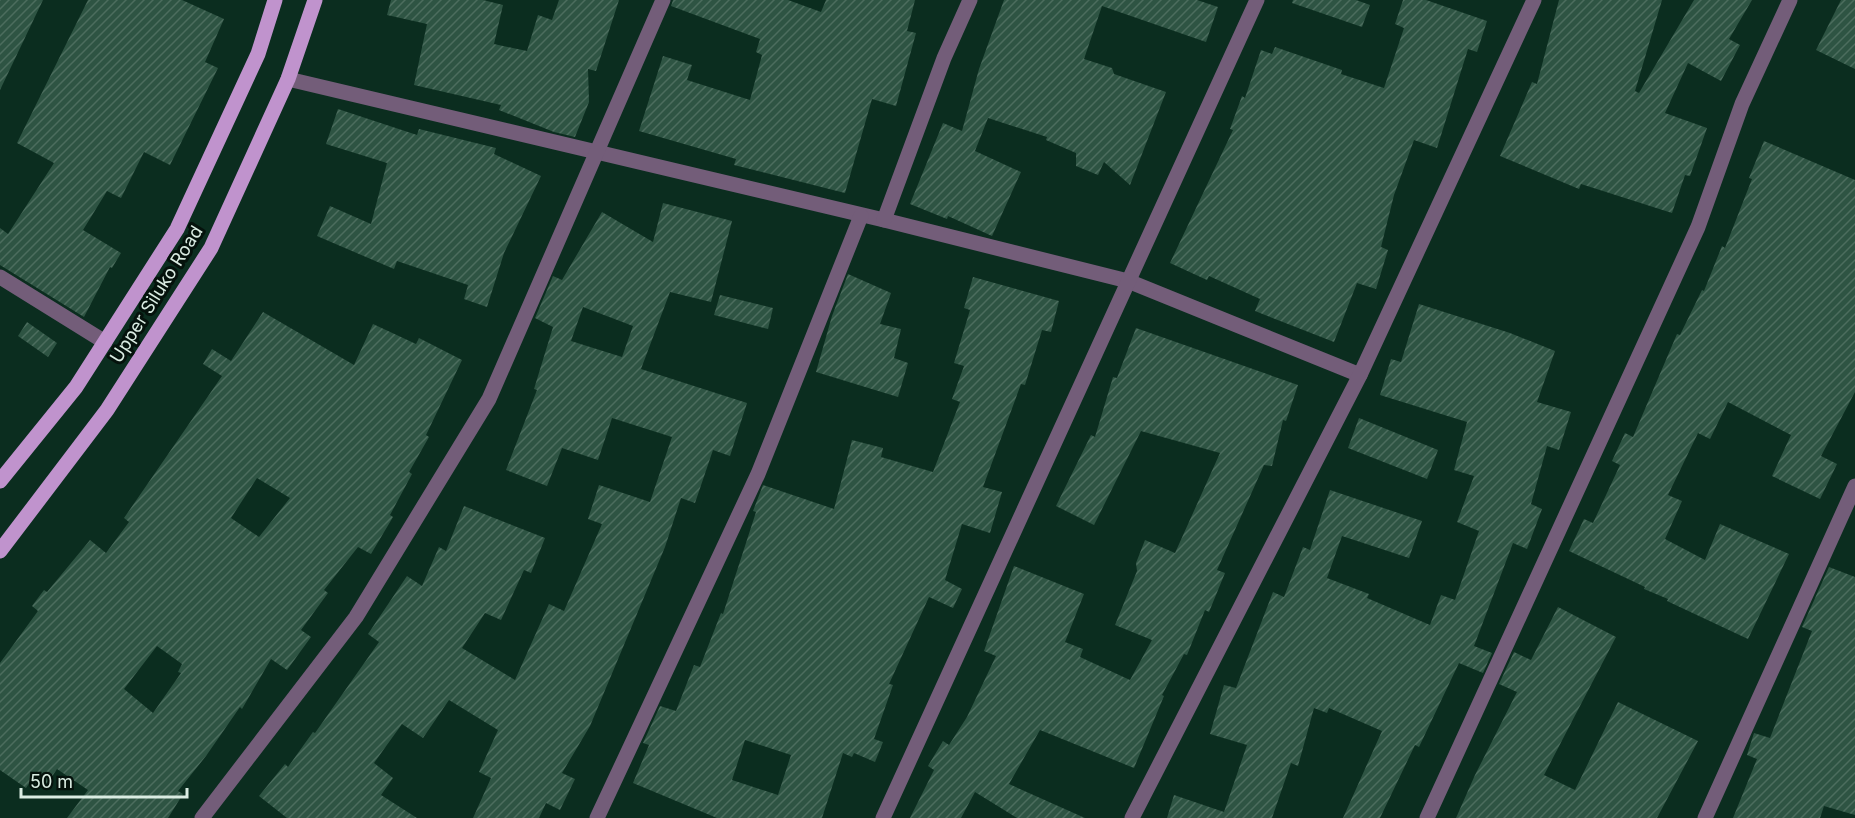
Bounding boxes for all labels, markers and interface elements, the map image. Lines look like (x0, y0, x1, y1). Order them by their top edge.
street label: Upper Siluko Road (105, 222, 207, 366)
scale bar (21, 761, 188, 799)
text: 50 m (30, 771, 73, 792)

